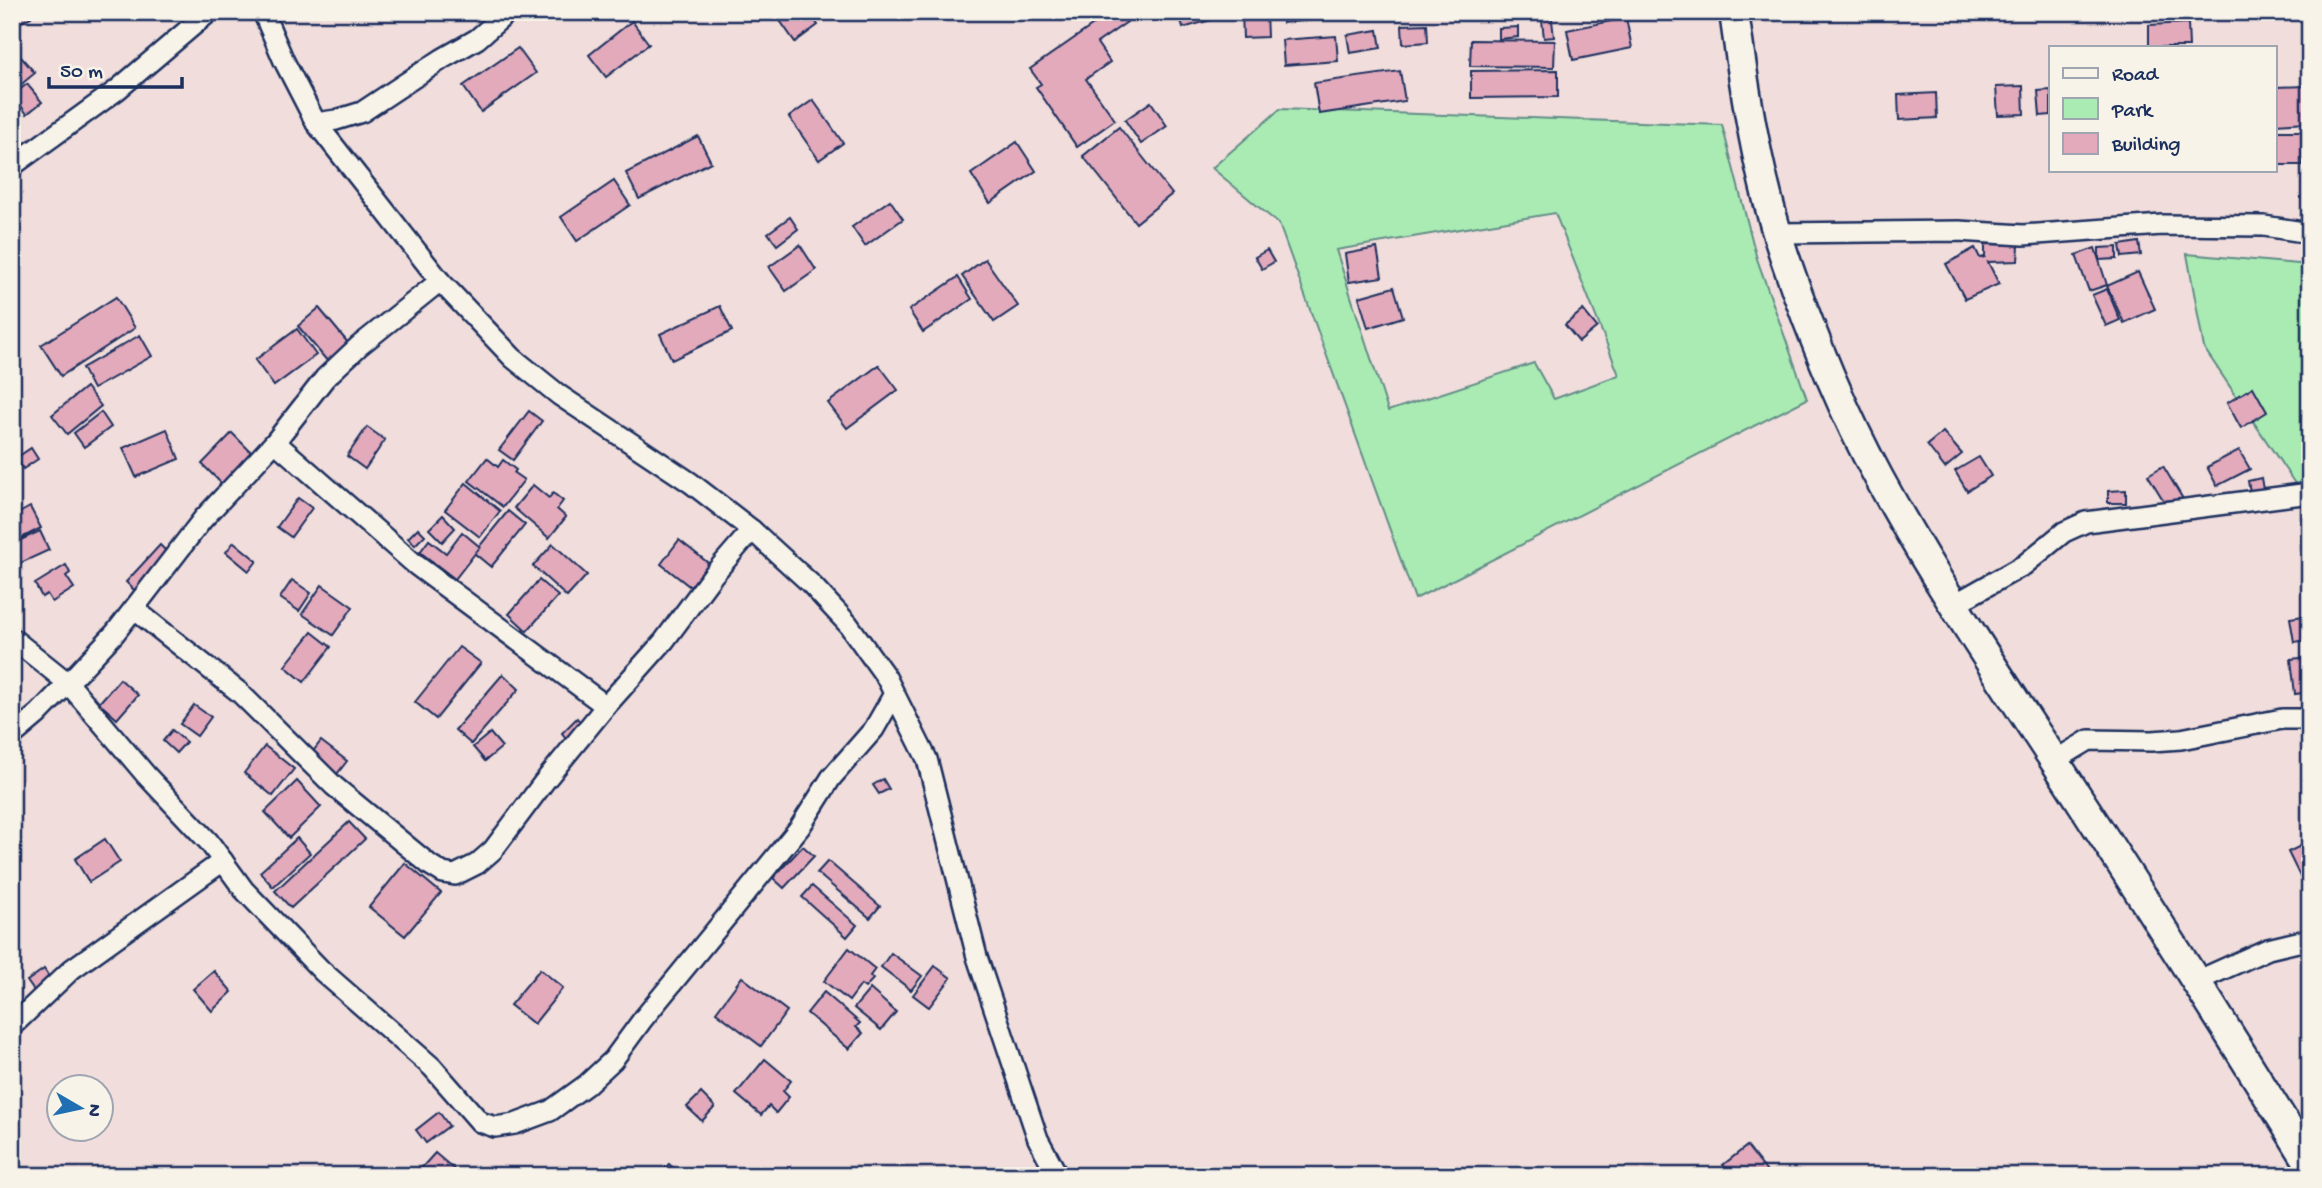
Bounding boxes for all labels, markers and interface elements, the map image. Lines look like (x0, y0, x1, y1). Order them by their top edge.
scale bar (49, 46, 182, 90)
legend (2049, 46, 2276, 172)
text: 50 m (60, 61, 103, 86)
text: Road (2112, 64, 2160, 89)
text: Park (2111, 100, 2155, 125)
text: Building (2111, 134, 2181, 159)
north arrow (46, 1072, 116, 1142)
text: N (81, 1102, 106, 1118)

